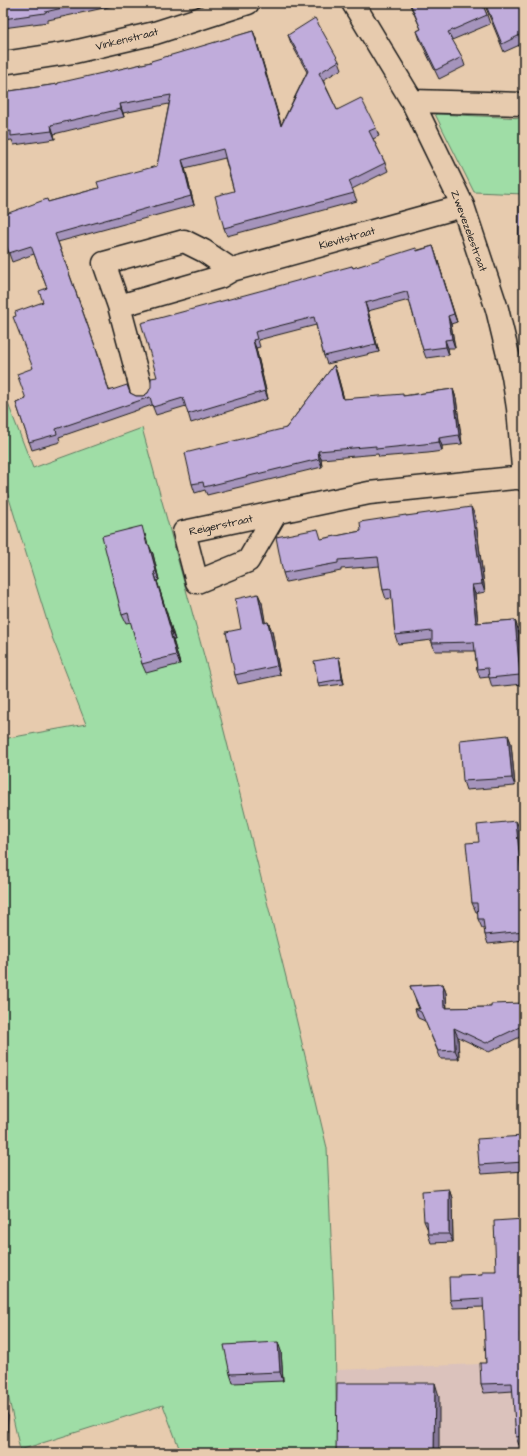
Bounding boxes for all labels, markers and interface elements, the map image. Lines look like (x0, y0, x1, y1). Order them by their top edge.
street label: Vinkenstraat (94, 24, 160, 54)
street label: Zwevezelestraat (447, 188, 491, 274)
street label: Kievitstraat (317, 223, 377, 253)
street label: Reigerstraat (188, 511, 255, 540)

